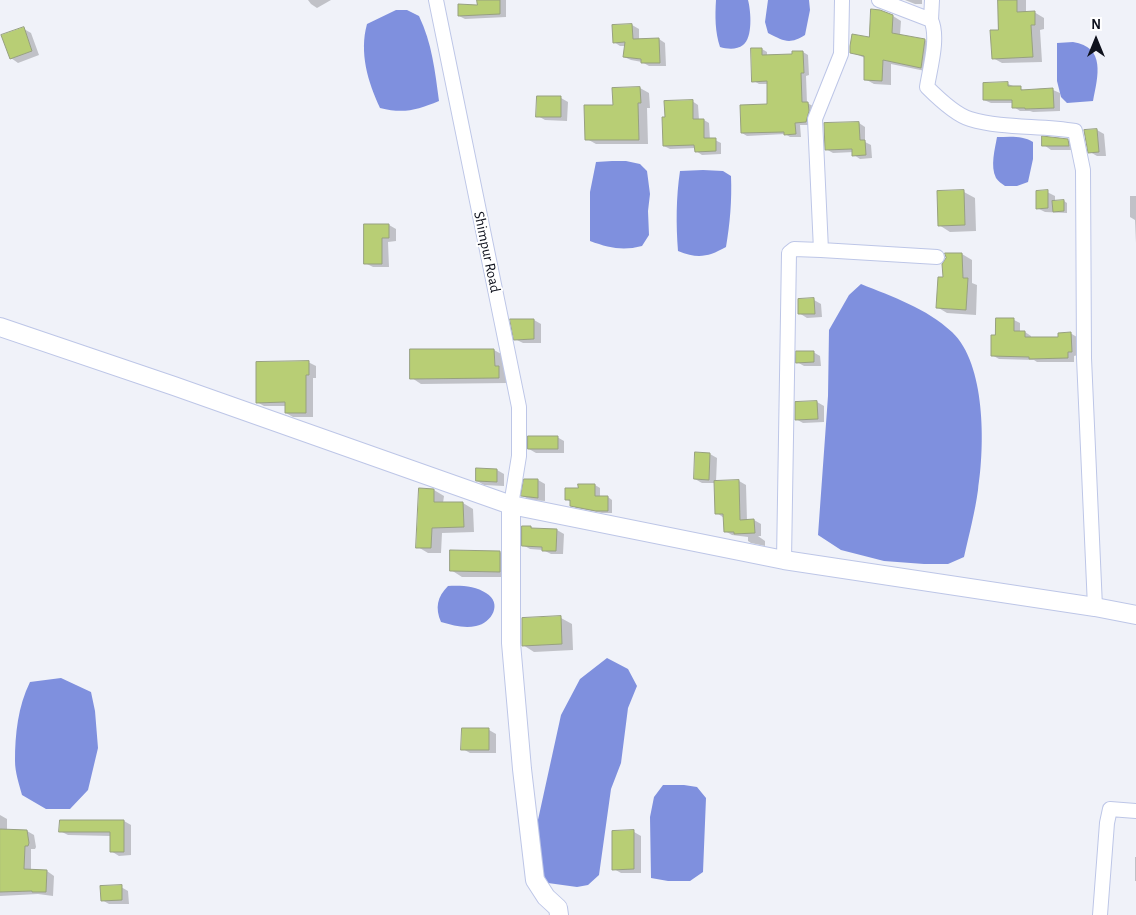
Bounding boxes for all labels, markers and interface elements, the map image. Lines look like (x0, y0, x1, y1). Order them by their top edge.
north arrow (1071, 15, 1121, 65)
text: N (1091, 18, 1101, 32)
street label: Shimpur Road (470, 210, 504, 294)

